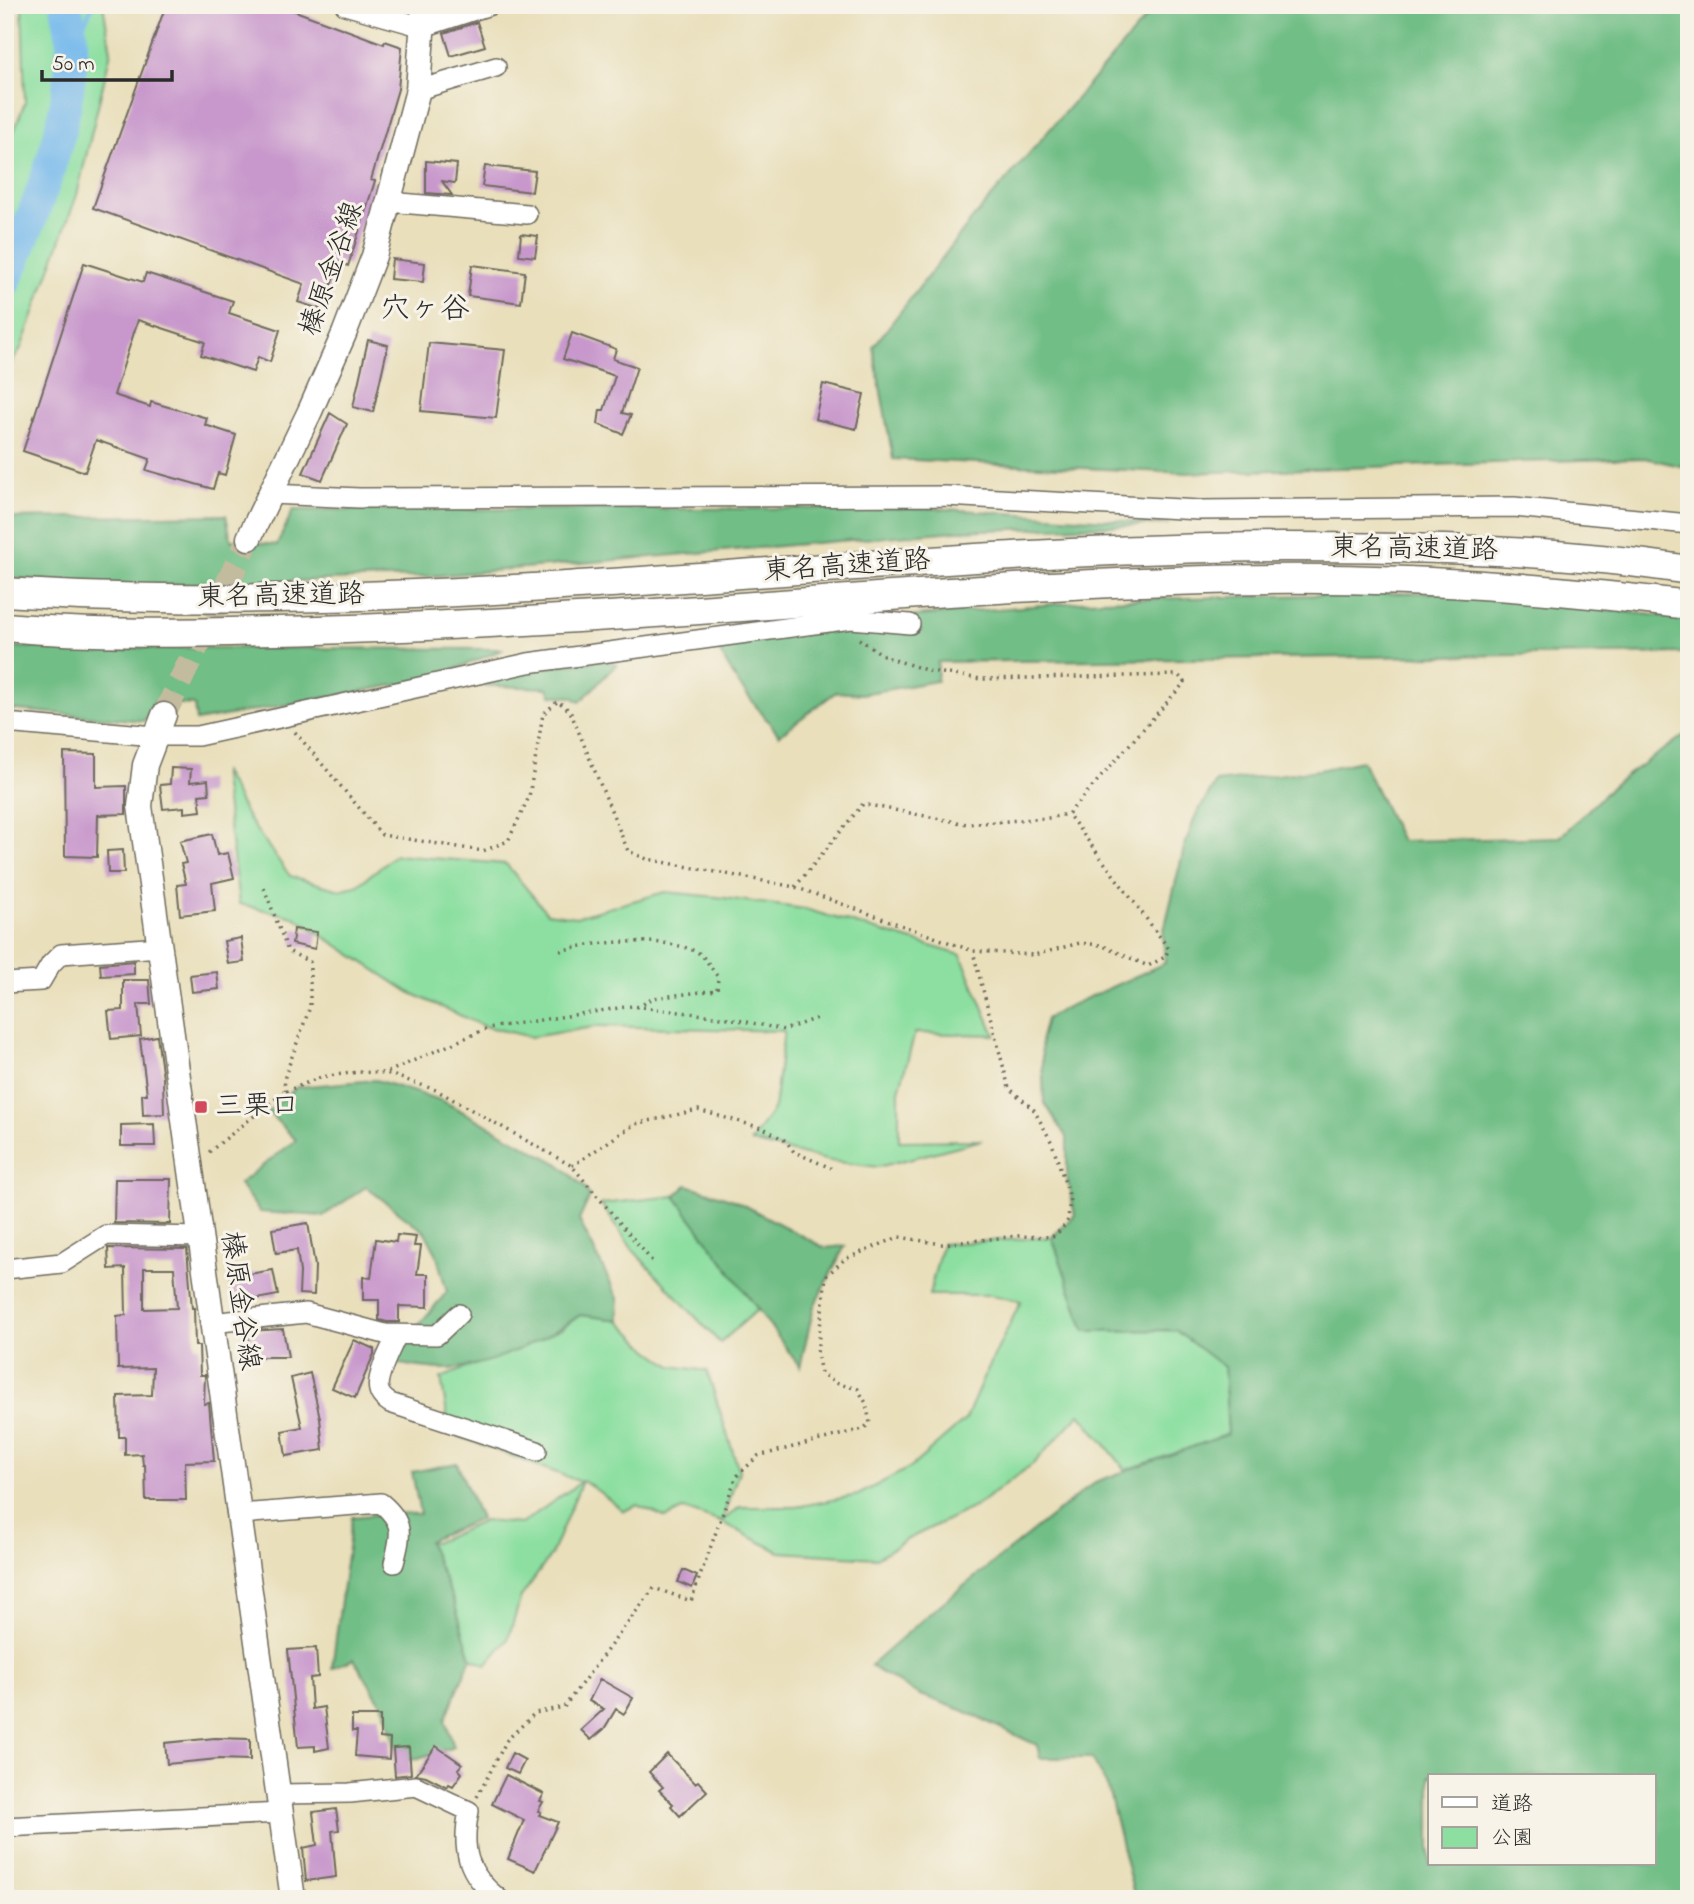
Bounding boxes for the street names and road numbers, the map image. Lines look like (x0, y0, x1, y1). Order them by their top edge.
street label: 榛原金谷線 (291, 196, 375, 342)
street label: 東名高速道路 (1330, 528, 1498, 572)
street label: 東名高速道路 (762, 541, 932, 593)
street label: 東名高速道路 (197, 575, 365, 619)
street label: 榛原金谷線 (209, 1229, 269, 1373)

